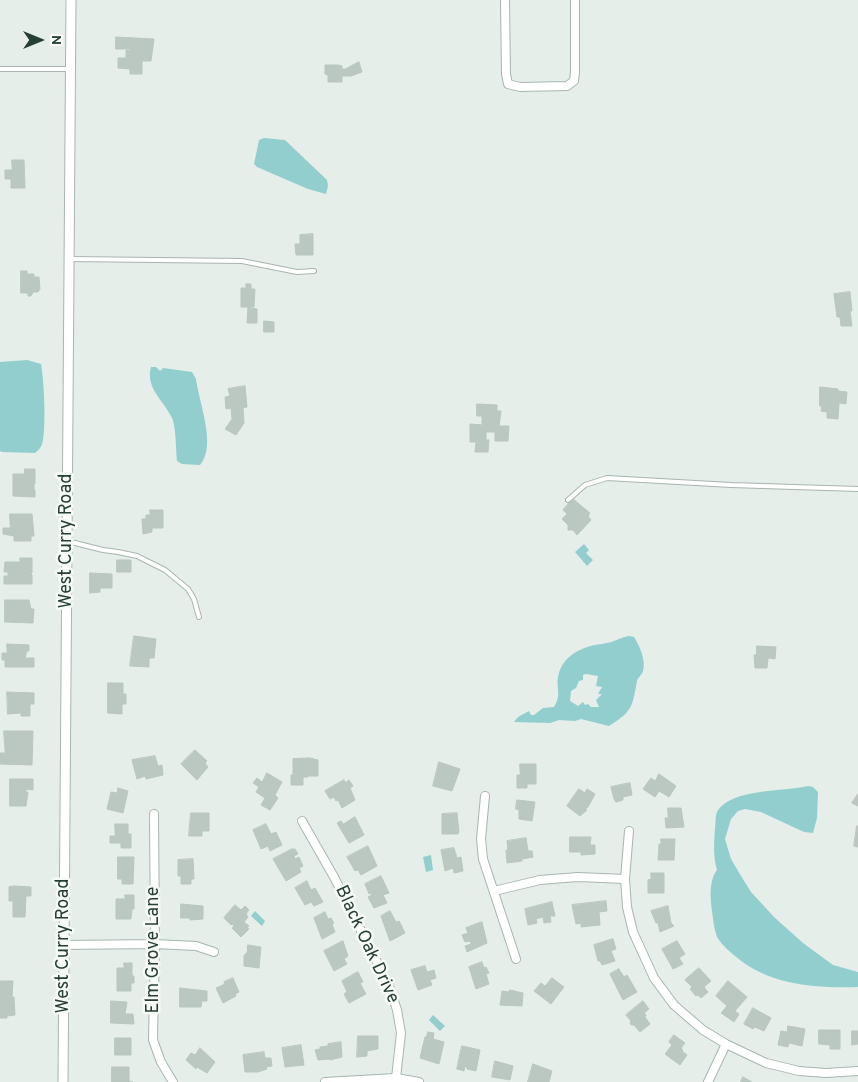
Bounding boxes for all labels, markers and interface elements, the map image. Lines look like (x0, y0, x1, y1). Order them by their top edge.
north arrow (15, 15, 65, 65)
text: N (47, 35, 64, 45)
street label: West Curry Road (56, 474, 78, 608)
street label: West Curry Road (53, 879, 75, 1013)
street label: Black Oak Drive (329, 883, 403, 1007)
street label: Elm Grove Lane (143, 887, 165, 1013)

